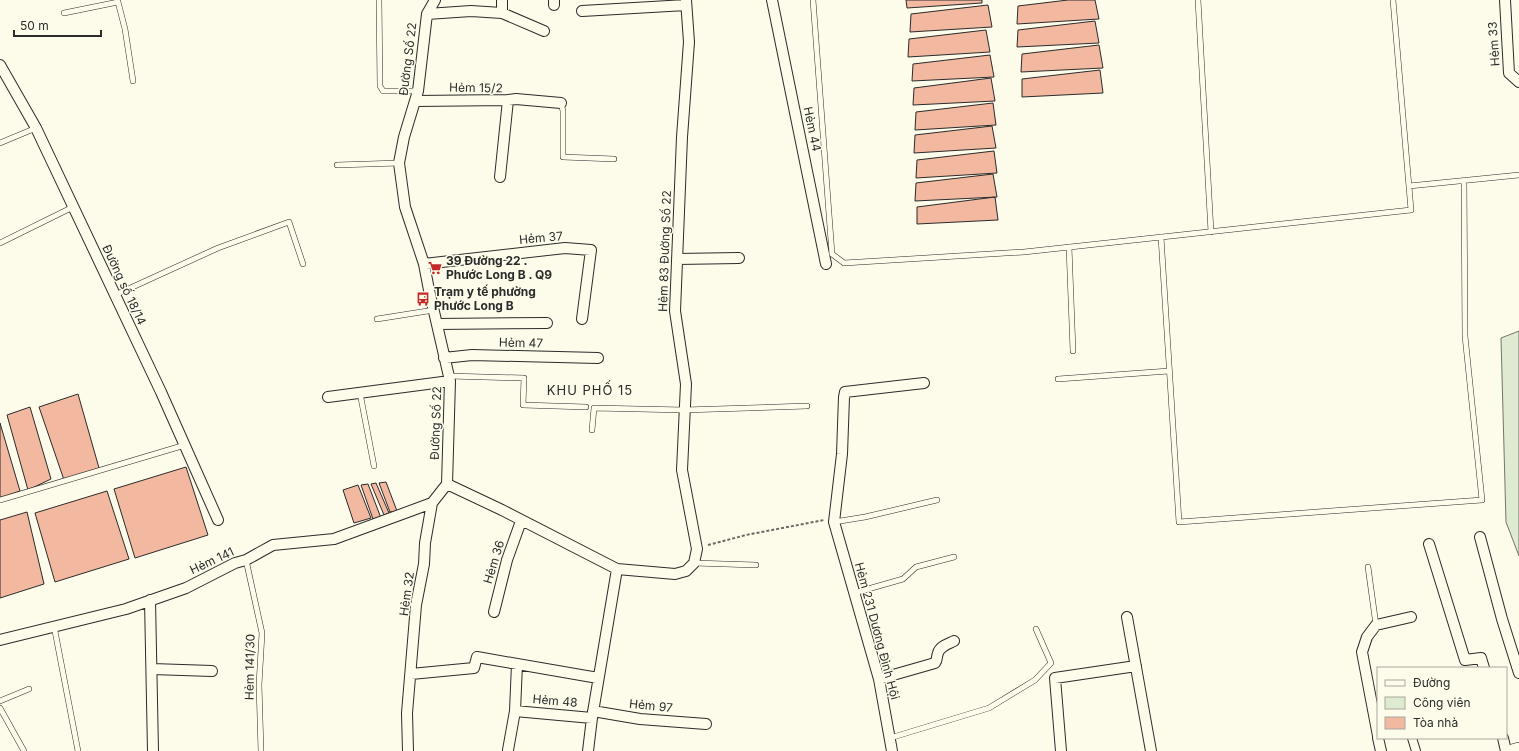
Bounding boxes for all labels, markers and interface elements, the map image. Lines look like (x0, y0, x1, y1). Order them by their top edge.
scale bar (14, 12, 101, 38)
text: 50 m (20, 18, 49, 33)
street label: Hẻm 33 (1484, 21, 1503, 67)
street label: Đường Số 22 (396, 22, 419, 96)
street label: Hẻm 15/2 (449, 80, 503, 95)
street label: Hẻm 44 (800, 105, 825, 153)
street label: Hẻm 83 Đường Số 22 (655, 190, 674, 312)
street label: Hẻm 37 (518, 228, 564, 247)
street label: Đường số 18/14 (99, 242, 150, 328)
place label: 39 Đường 22 . Phước Long B . Q9 (446, 253, 552, 282)
supermarket icon: 39 Đường 22 . Phước Long B . Q9 (427, 260, 443, 276)
place label: Trạm y tế phường Phước Long B (434, 284, 536, 313)
bus stop icon: Trạm y tế phường Phước Long B (415, 291, 431, 307)
street label: Hẻm 47 (499, 335, 544, 350)
district label: KHU PHỐ 15 (547, 380, 633, 398)
street label: Đường Số 22 (427, 386, 444, 460)
street label: Hẻm 36 (480, 538, 507, 585)
street label: Hẻm 141 (187, 544, 236, 577)
street label: Hẻm 231 Dương Đình Hội (852, 561, 903, 701)
street label: Hẻm 32 (396, 571, 417, 617)
street label: Hẻm 141/30 (241, 634, 258, 700)
legend (1377, 667, 1507, 739)
text: Đường (1413, 675, 1450, 690)
street label: Hẻm 48 (532, 691, 578, 710)
text: Công viên (1413, 695, 1471, 710)
street label: Hẻm 97 (628, 696, 674, 715)
text: Tòa nhà (1413, 715, 1458, 730)

